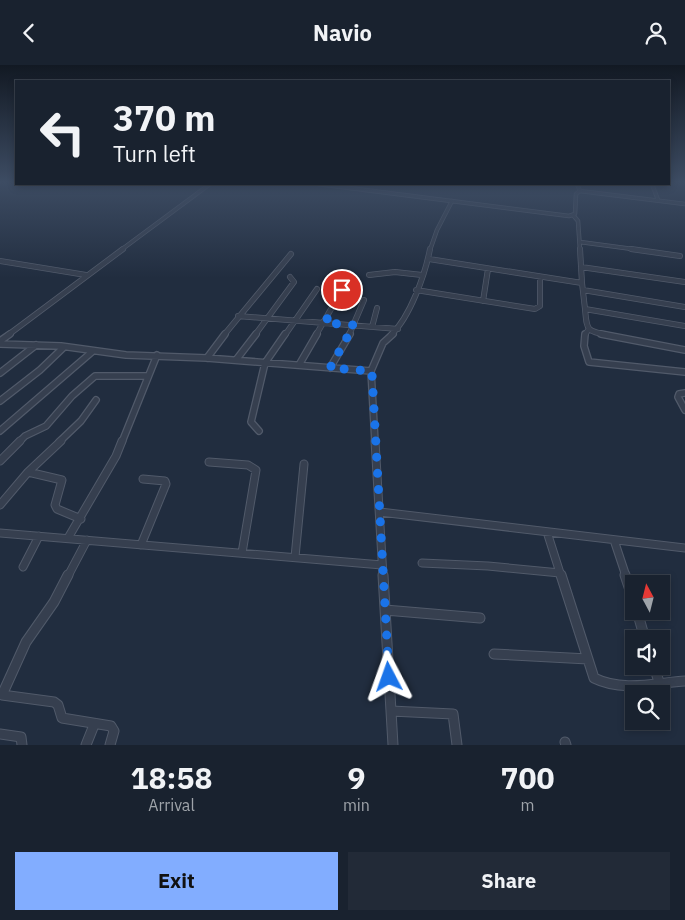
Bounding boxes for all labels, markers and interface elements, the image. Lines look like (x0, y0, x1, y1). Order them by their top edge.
text: Navio (313, 18, 372, 47)
icon: back (15, 19, 43, 47)
icon: person (642, 19, 670, 47)
text: 370 m (113, 95, 216, 141)
icon: left (30, 100, 95, 165)
text: Turn left (113, 139, 196, 168)
pin (321, 269, 363, 311)
icon: arrive (328, 276, 356, 304)
north arrow (625, 575, 670, 620)
map controls (625, 575, 670, 730)
button: sound (625, 630, 670, 675)
position arrow (362, 650, 414, 702)
button: search (625, 685, 670, 730)
text: 18:58 (131, 758, 212, 797)
text: 9 (347, 758, 365, 797)
text: 700 (500, 758, 554, 797)
text: Arrival (148, 795, 195, 815)
text: min (343, 795, 370, 815)
text: m (520, 795, 534, 815)
button: Exit (15, 852, 338, 910)
button: Share (348, 852, 670, 910)

